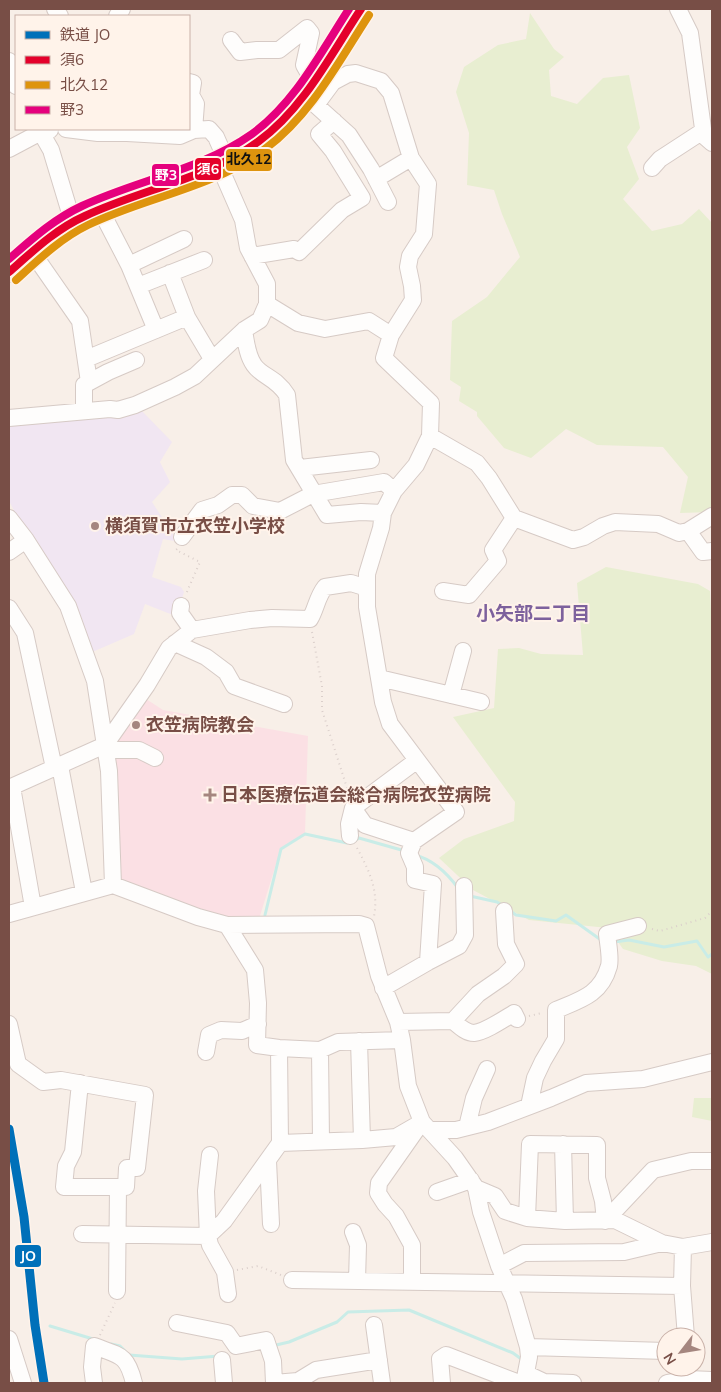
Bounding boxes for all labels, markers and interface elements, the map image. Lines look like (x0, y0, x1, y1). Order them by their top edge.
legend (15, 15, 190, 130)
text: 鉄道 JO (60, 25, 110, 44)
text: 須6 (60, 50, 84, 69)
text: 北久12 (60, 75, 108, 94)
text: 野3 (60, 100, 84, 119)
line badge: 北久12 (225, 148, 273, 172)
text: 北久12 (227, 150, 271, 168)
line badge: 須6 (194, 157, 222, 181)
text: 須6 (197, 160, 219, 178)
line badge: 野3 (151, 163, 180, 187)
text: 野3 (155, 166, 177, 184)
place label: 横須賀市立衣笠小学校 (105, 514, 285, 537)
marker: 横須賀市立衣笠小学校 (89, 520, 101, 532)
district label: 小矢部二丁目 (476, 601, 590, 625)
place label: 衣笠病院教会 (146, 713, 254, 736)
marker: 衣笠病院教会 (130, 719, 142, 731)
place label: 日本医療伝道会総合病院衣笠病院 (221, 783, 491, 806)
marker: 日本医療伝道会総合病院衣笠病院 (203, 788, 217, 802)
line badge: JO (14, 1244, 42, 1268)
text: JO (20, 1247, 36, 1265)
north arrow (656, 1327, 706, 1377)
text: N (659, 1350, 680, 1368)

